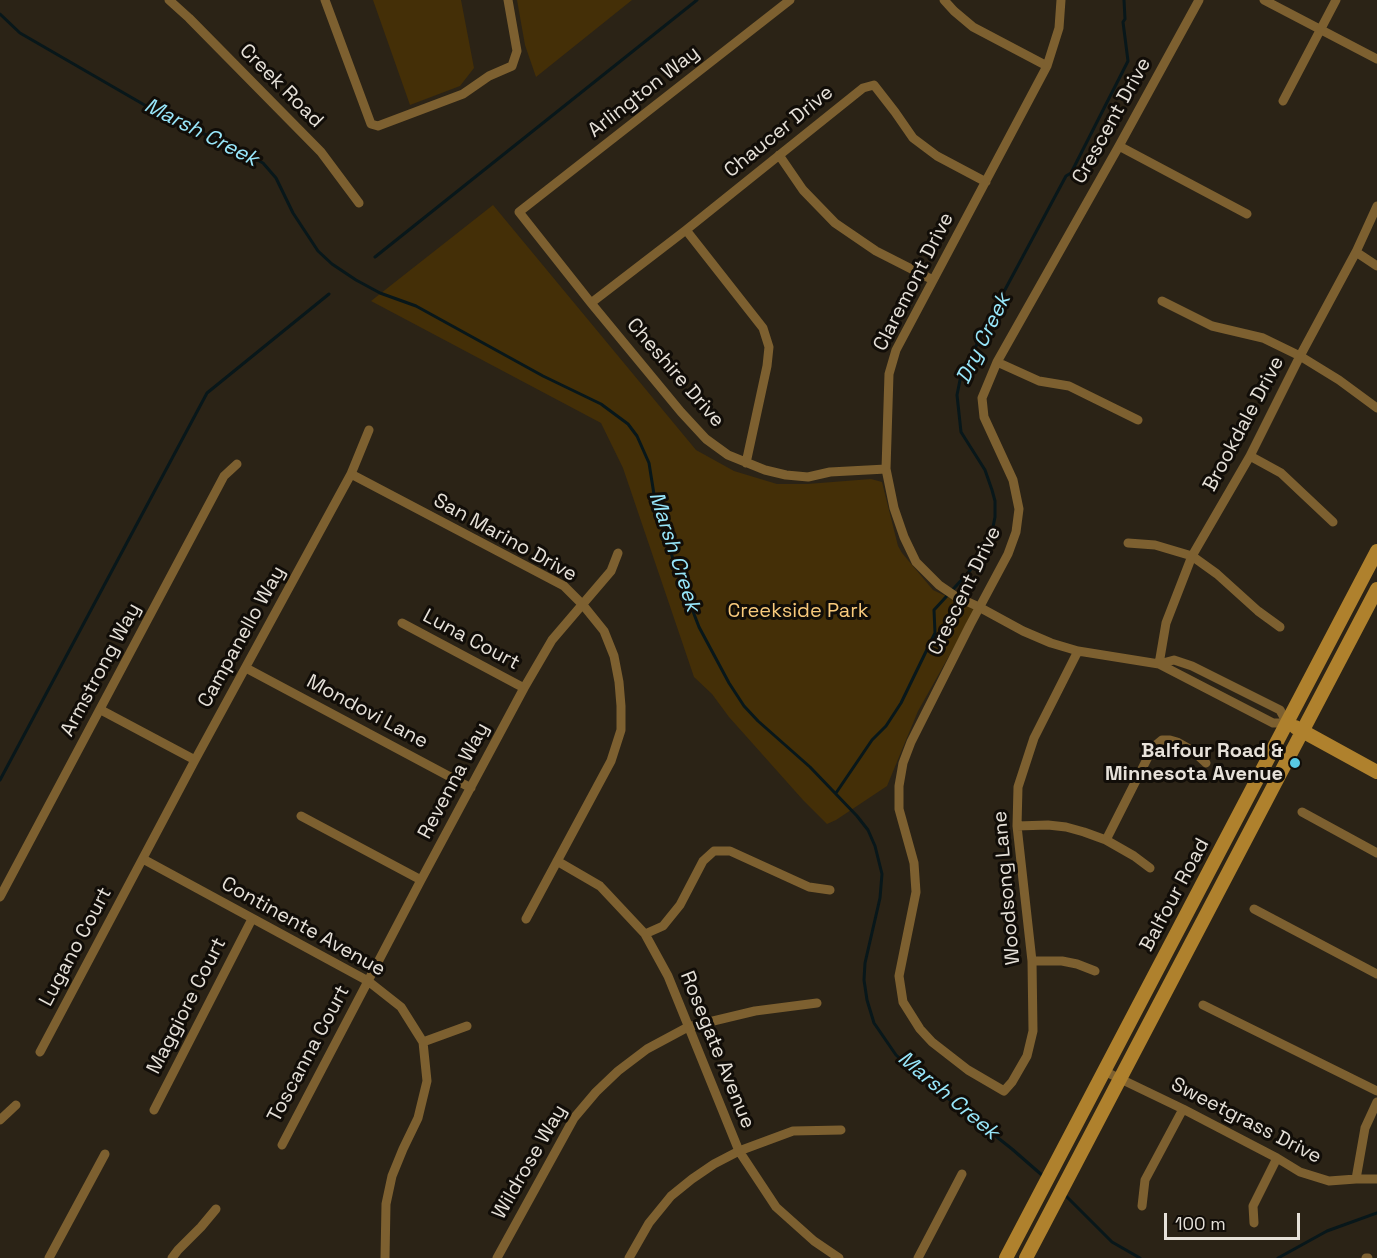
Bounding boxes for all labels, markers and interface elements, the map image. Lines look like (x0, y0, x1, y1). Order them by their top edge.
street label: Creek Road (234, 39, 328, 133)
street label: Arlington Way (584, 41, 704, 143)
street label: Crescent Drive (1067, 54, 1157, 188)
street label: Chaucer Drive (720, 81, 838, 183)
water label: Marsh Creek (140, 94, 262, 172)
street label: Claremont Drive (869, 209, 959, 355)
water label: Dry Creek (951, 290, 1017, 388)
street label: Cheshire Drive (621, 314, 729, 432)
street label: Brookdale Drive (1198, 352, 1290, 496)
street label: San Marino Drive (429, 489, 581, 587)
water label: Marsh Creek (643, 489, 705, 615)
street label: Crescent Drive (923, 523, 1007, 659)
street label: Campanello Way (193, 562, 291, 712)
street label: Armstrong Way (56, 599, 146, 741)
park label: Creekside Park (727, 600, 869, 624)
street label: Luna Court (419, 604, 523, 676)
street label: Mondovi Lane (302, 670, 432, 754)
street label: Revenna Way (413, 719, 495, 843)
place label: Balfour Road & Minnesota Avenue (1105, 740, 1283, 787)
marker: Balfour Road & Minnesota Avenue (1288, 756, 1302, 770)
street label: Woodsong Lane (988, 810, 1026, 966)
street label: Balfour Road (1135, 834, 1215, 956)
street label: Continente Avenue (217, 872, 389, 982)
street label: Lugano Court (35, 883, 117, 1011)
street label: Maggiore Court (142, 934, 232, 1078)
street label: Rosegate Avenue (674, 968, 760, 1132)
street label: Toscanna Court (263, 982, 355, 1126)
water label: Marsh Creek (892, 1046, 1004, 1146)
street label: Sweetgrass Drive (1167, 1073, 1325, 1169)
street label: Wildrose Way (488, 1101, 572, 1223)
scale bar (1167, 1201, 1304, 1239)
text: 100 m (1175, 1212, 1226, 1235)

